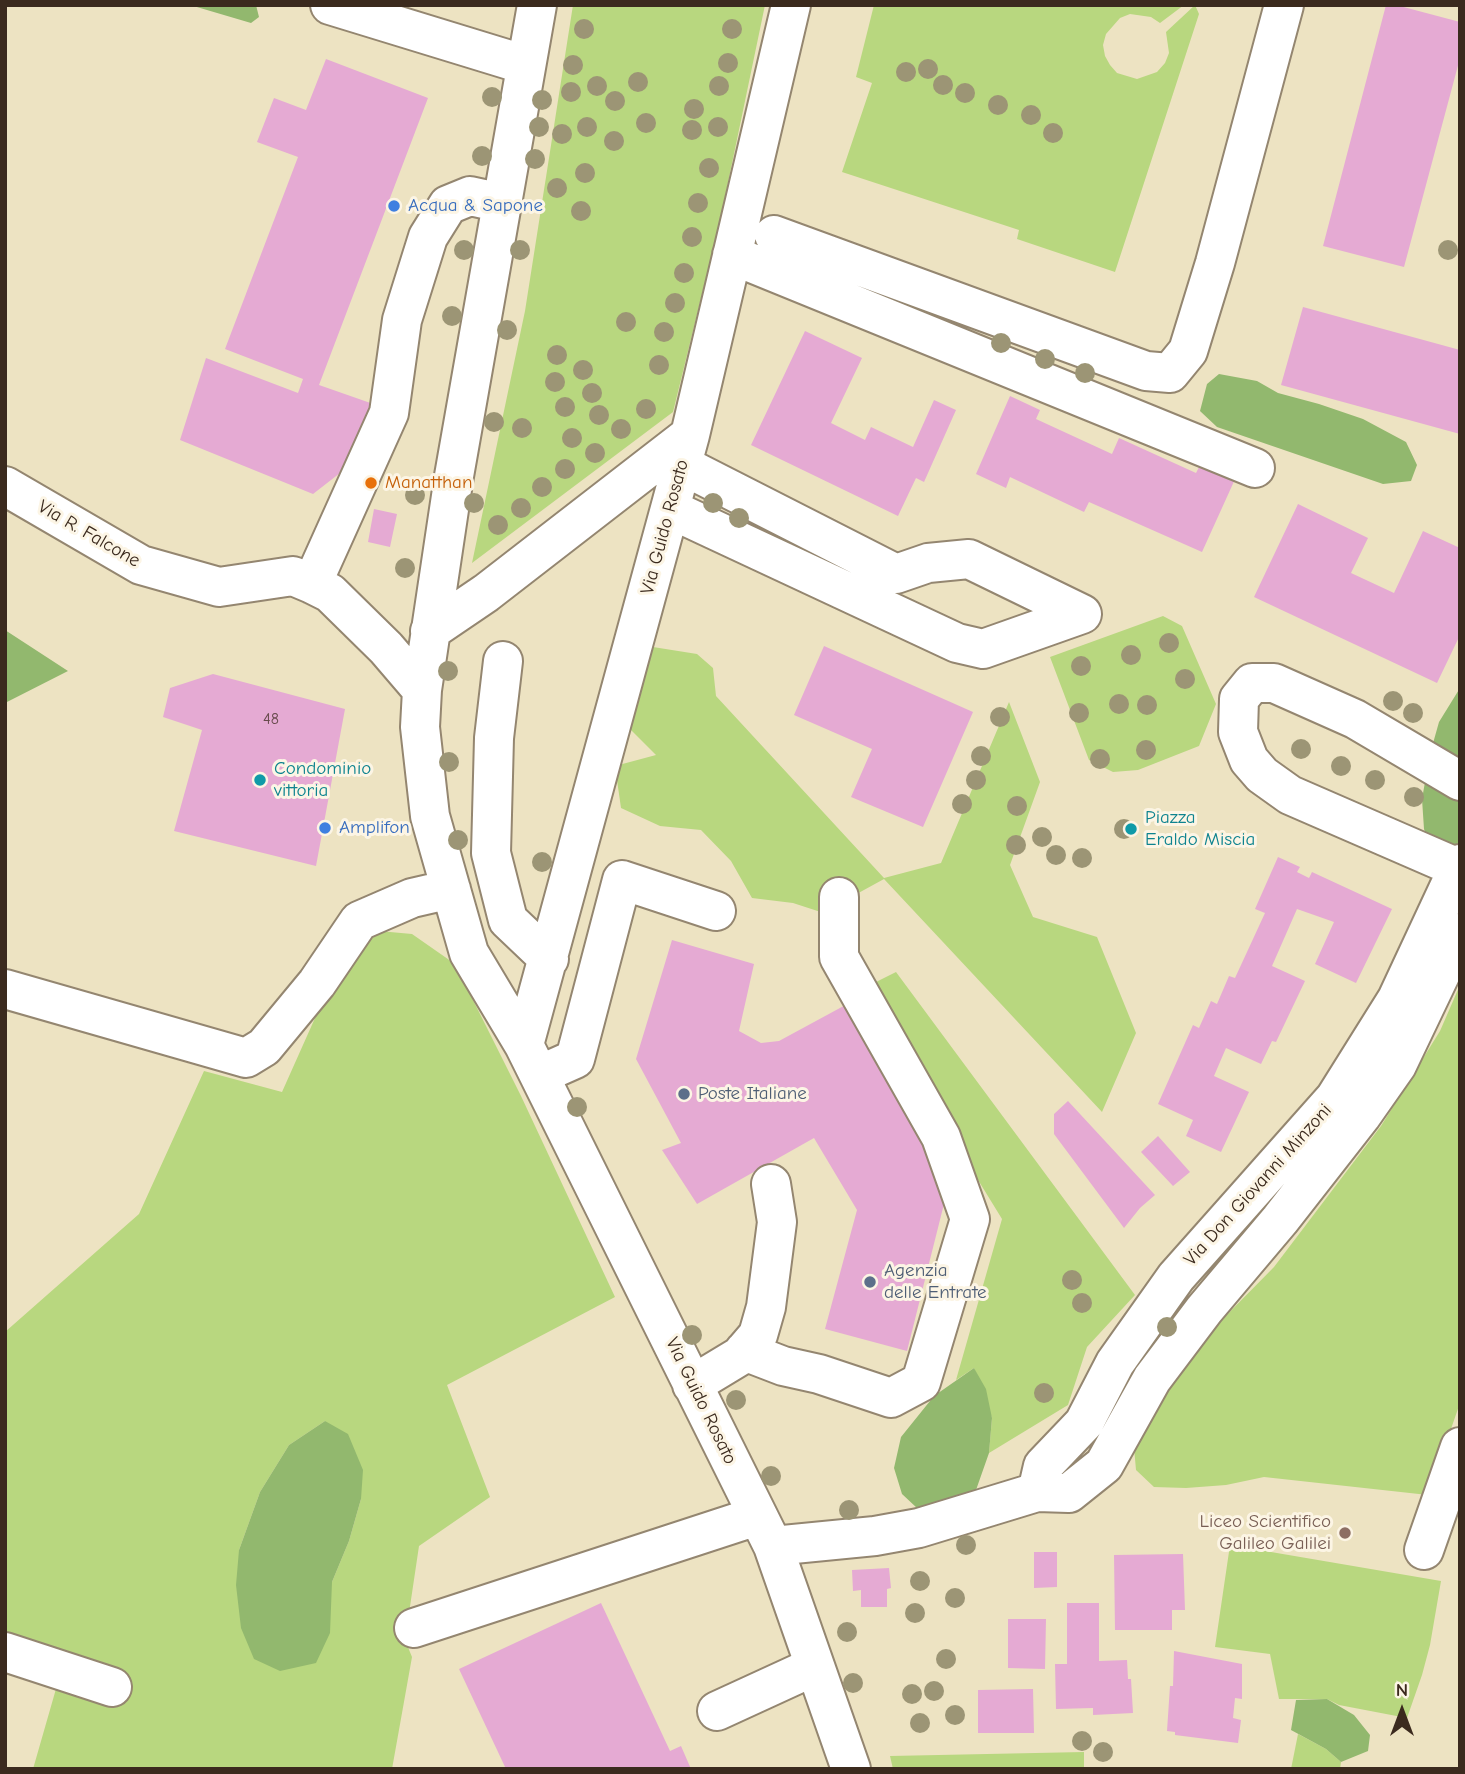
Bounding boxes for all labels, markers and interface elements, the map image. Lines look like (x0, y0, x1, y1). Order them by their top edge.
place label: Acqua & Sapone (408, 195, 543, 217)
marker: Acqua & Sapone (386, 198, 402, 214)
street label: Via Guido Rosato (636, 457, 694, 597)
place label: Manatthan (385, 472, 472, 494)
marker: Manatthan (363, 475, 379, 491)
street label: Via R. Falcone (34, 496, 144, 572)
house number: 48 (263, 709, 279, 729)
place label: Condominio vittoria (274, 758, 371, 802)
marker: Condominio vittoria (252, 772, 268, 788)
place label: Piazza Eraldo Miscia (1145, 807, 1255, 851)
place label: Amplifon (339, 817, 410, 839)
marker: Amplifon (317, 820, 333, 836)
marker: Piazza Eraldo Miscia (1123, 821, 1139, 837)
place label: Poste Italiane (698, 1083, 807, 1105)
marker: Poste Italiane (676, 1086, 692, 1102)
street label: Via Don Giovanni Minzoni (1179, 1099, 1337, 1271)
place label: Agenzia delle Entrate (884, 1260, 987, 1304)
marker: Agenzia delle Entrate (862, 1274, 878, 1290)
street label: Via Guido Rosato (660, 1334, 742, 1468)
place label: Liceo Scientifico Galileo Galilei (1200, 1511, 1331, 1555)
marker: Liceo Scientifico Galileo Galilei (1337, 1525, 1353, 1541)
north arrow (1367, 1676, 1437, 1746)
text: N (1396, 1679, 1408, 1701)

